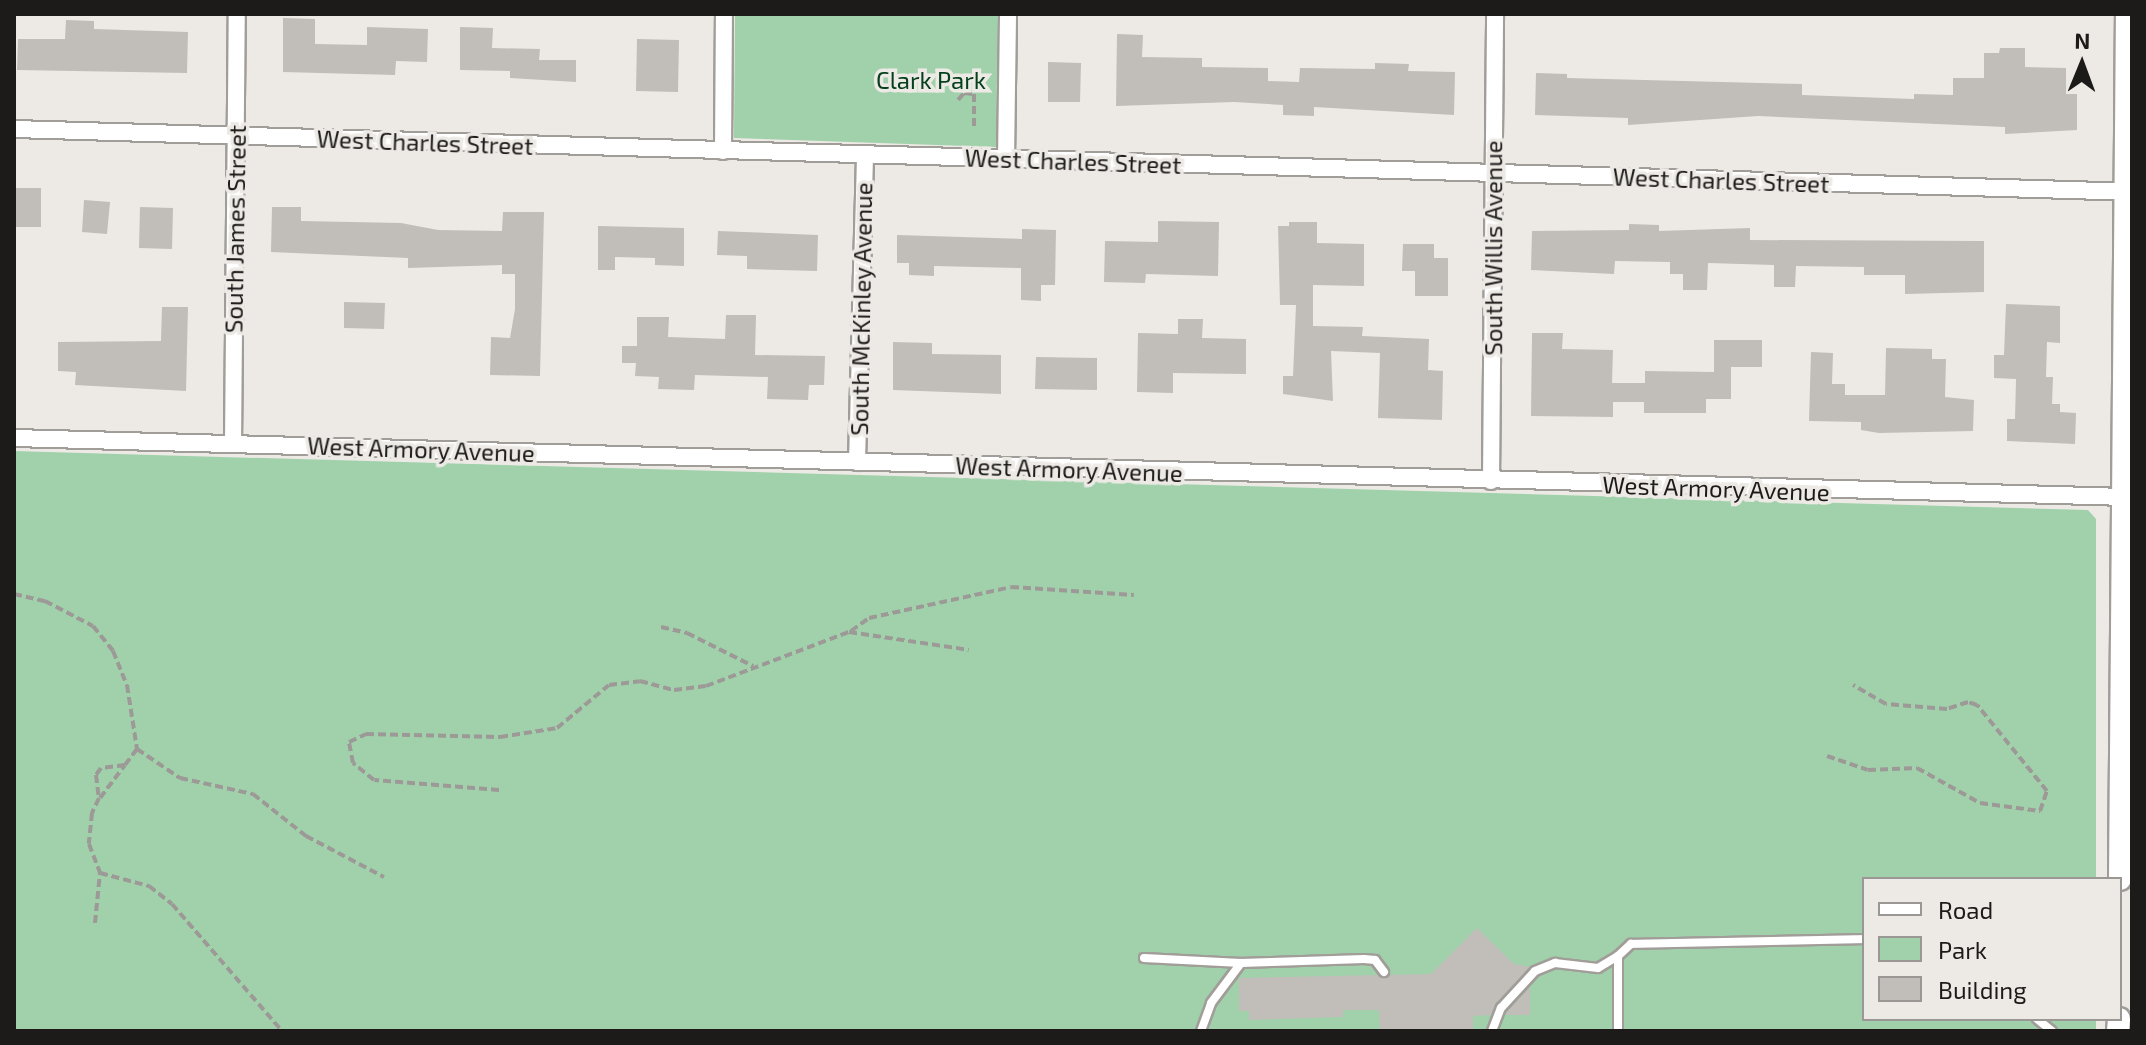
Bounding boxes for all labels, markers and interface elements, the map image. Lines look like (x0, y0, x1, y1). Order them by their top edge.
north arrow (2042, 24, 2122, 104)
text: N (2074, 27, 2091, 53)
park label: Clark Park (876, 66, 986, 94)
street label: South James Street (219, 124, 251, 334)
street label: West Charles Street (316, 124, 534, 160)
street label: South Willis Avenue (1479, 140, 1507, 356)
street label: West Charles Street (964, 143, 1182, 179)
street label: West Charles Street (1612, 162, 1830, 198)
street label: South McKinley Avenue (844, 182, 878, 436)
street label: West Armory Avenue (306, 431, 536, 467)
street label: West Armory Avenue (954, 451, 1184, 487)
street label: West Armory Avenue (1601, 470, 1831, 506)
legend (1862, 877, 2122, 1021)
text: Road (1938, 895, 1993, 924)
text: Park (1938, 935, 1987, 964)
text: Building (1938, 975, 2027, 1004)

